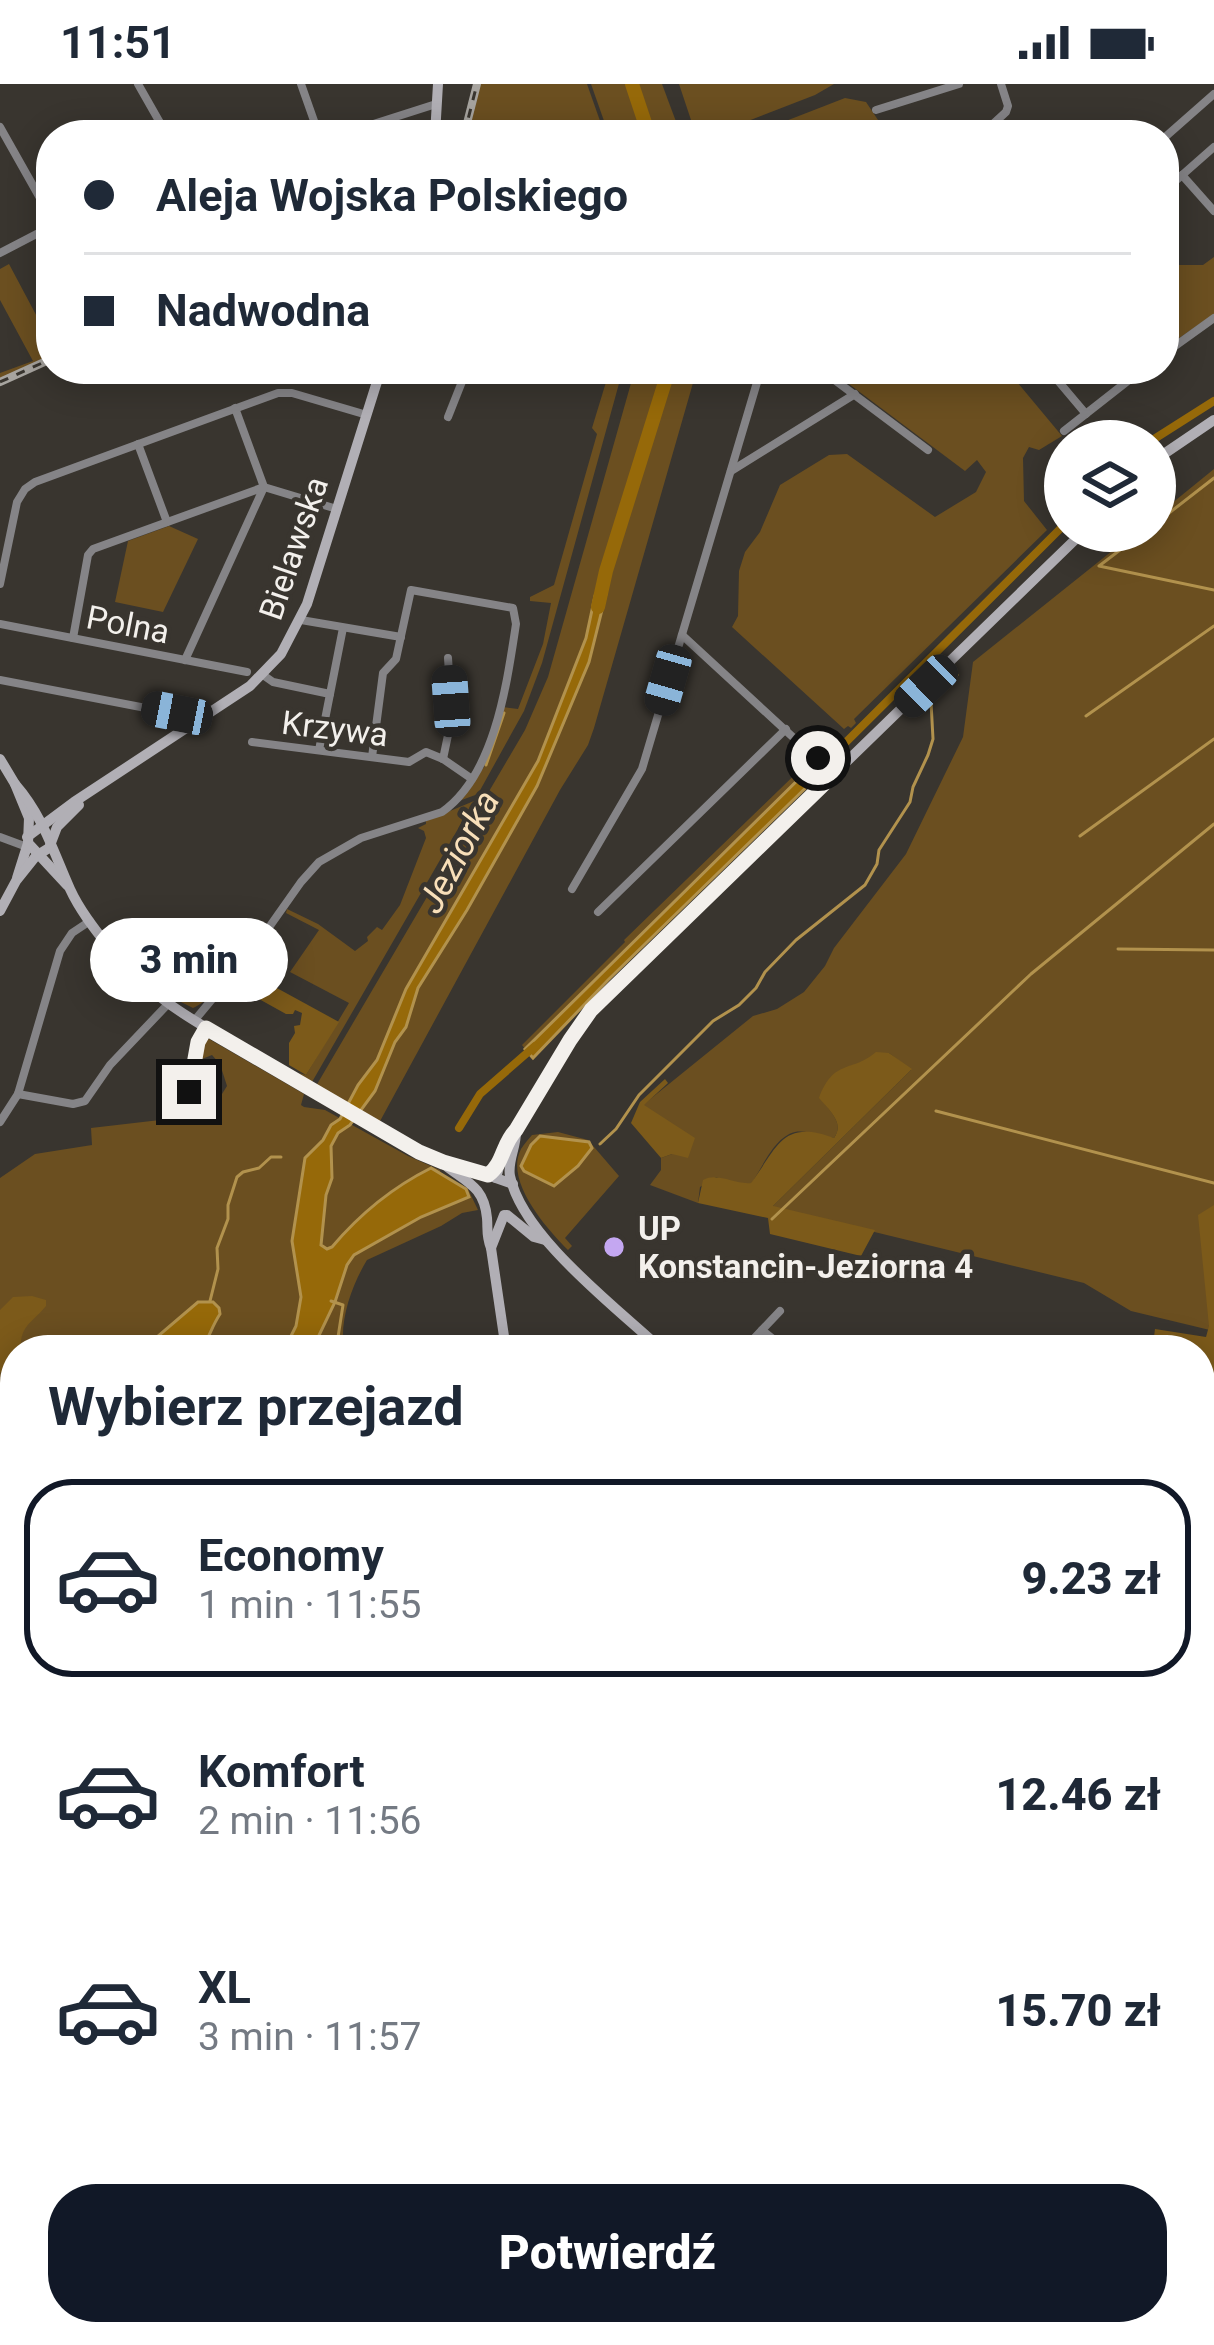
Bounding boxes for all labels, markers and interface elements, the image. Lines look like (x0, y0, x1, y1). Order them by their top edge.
text: 11:51 (60, 16, 176, 69)
text: Aleja Wojska Polskiego (156, 169, 628, 222)
text: Nadwodna (156, 284, 370, 337)
map controls (1044, 420, 1176, 552)
button: layers (1044, 420, 1176, 552)
street label: Bielawska (251, 472, 336, 625)
street label: Polna (83, 597, 173, 652)
car (641, 640, 695, 720)
car (888, 648, 964, 724)
car (431, 664, 471, 738)
car (138, 688, 216, 738)
street label: Krzywa (280, 703, 390, 754)
route start (791, 731, 845, 785)
water label: Jeziorka (409, 783, 508, 920)
callout: 3 min (90, 918, 288, 1002)
text: 3 min (140, 937, 238, 983)
route end (162, 1065, 216, 1119)
place label: UP Konstancin-Jeziorna 4 (638, 1209, 973, 1286)
marker: UP Konstancin-Jeziorna 4 (601, 1234, 627, 1260)
text: Wybierz przejazd (48, 1375, 464, 1438)
icon: car (54, 1524, 162, 1632)
text: Economy (198, 1529, 384, 1582)
text: 9.23 zł (1021, 1552, 1161, 1605)
text: 1 min · 11:55 (198, 1582, 421, 1628)
icon: car (54, 1740, 162, 1848)
text: Komfort (198, 1745, 365, 1798)
text: 12.46 zł (995, 1768, 1161, 1821)
text: 2 min · 11:56 (198, 1798, 421, 1844)
icon: car (54, 1956, 162, 2064)
text: XL (198, 1961, 251, 2014)
text: 15.70 zł (995, 1984, 1161, 2037)
text: 3 min · 11:57 (198, 2014, 421, 2060)
button: Potwierdź (48, 2184, 1167, 2322)

